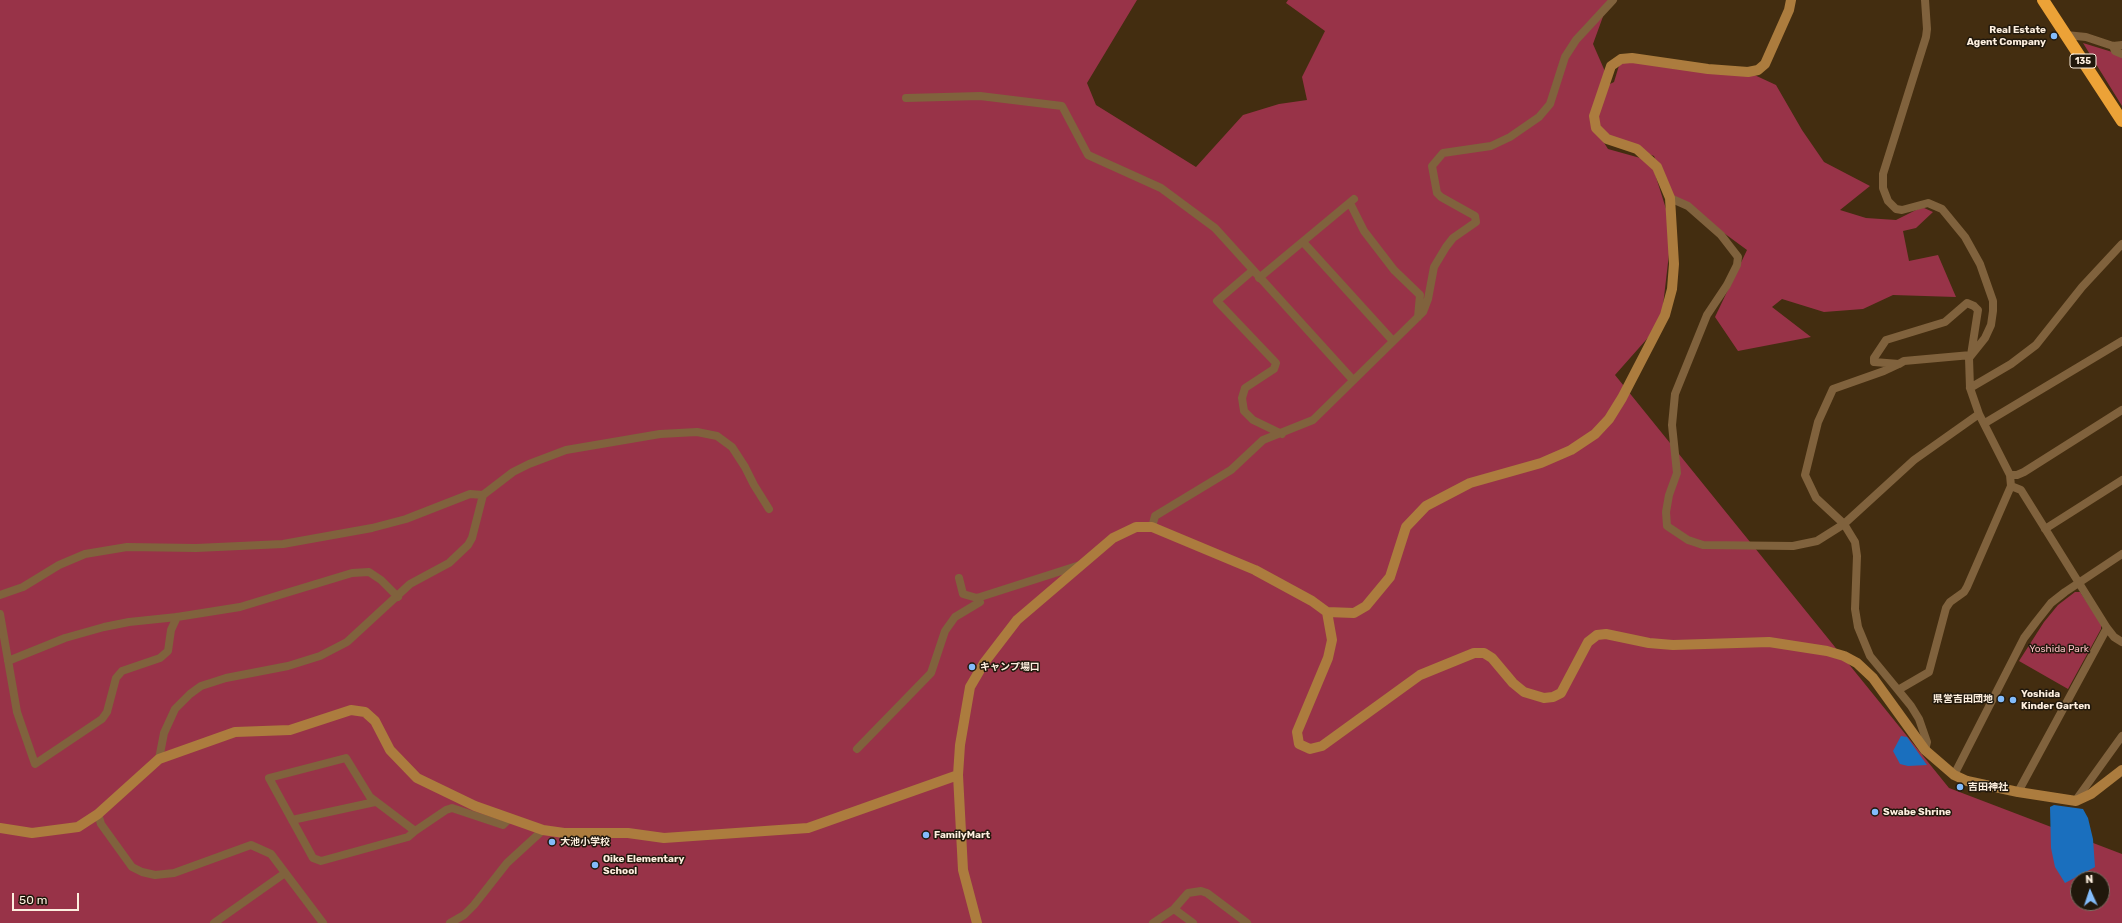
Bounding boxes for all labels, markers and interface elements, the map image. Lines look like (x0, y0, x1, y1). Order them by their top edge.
place label: Real Estate Agent Company (1967, 24, 2046, 48)
marker: Real Estate Agent Company (2049, 31, 2059, 41)
road number: 135 (2070, 54, 2096, 68)
park label: Yoshida Park (2029, 643, 2089, 655)
place label: キャンプ場口 (980, 661, 1040, 673)
marker: キャンプ場口 (967, 662, 977, 672)
place label: Yoshida Kinder Garten (2021, 688, 2091, 712)
place label: 県営吉田団地 (1933, 693, 1993, 705)
marker: 県営吉田団地 (1996, 694, 2006, 704)
marker: Yoshida Kinder Garten (2008, 695, 2018, 705)
place label: 吉田神社 (1968, 781, 2008, 793)
marker: 吉田神社 (1955, 782, 1965, 792)
place label: Swabe Shrine (1883, 806, 1951, 818)
marker: Swabe Shrine (1870, 807, 1880, 817)
place label: FamilyMart (934, 829, 990, 841)
marker: FamilyMart (921, 830, 931, 840)
place label: 大池小学校 (560, 836, 610, 848)
marker: 大池小学校 (547, 837, 557, 847)
place label: Oike Elementary School (603, 853, 684, 876)
marker: Oike Elementary School (590, 860, 600, 870)
north arrow (2070, 871, 2110, 911)
text: N (2085, 873, 2094, 886)
scale bar (14, 885, 81, 911)
text: 50 m (19, 893, 47, 907)

